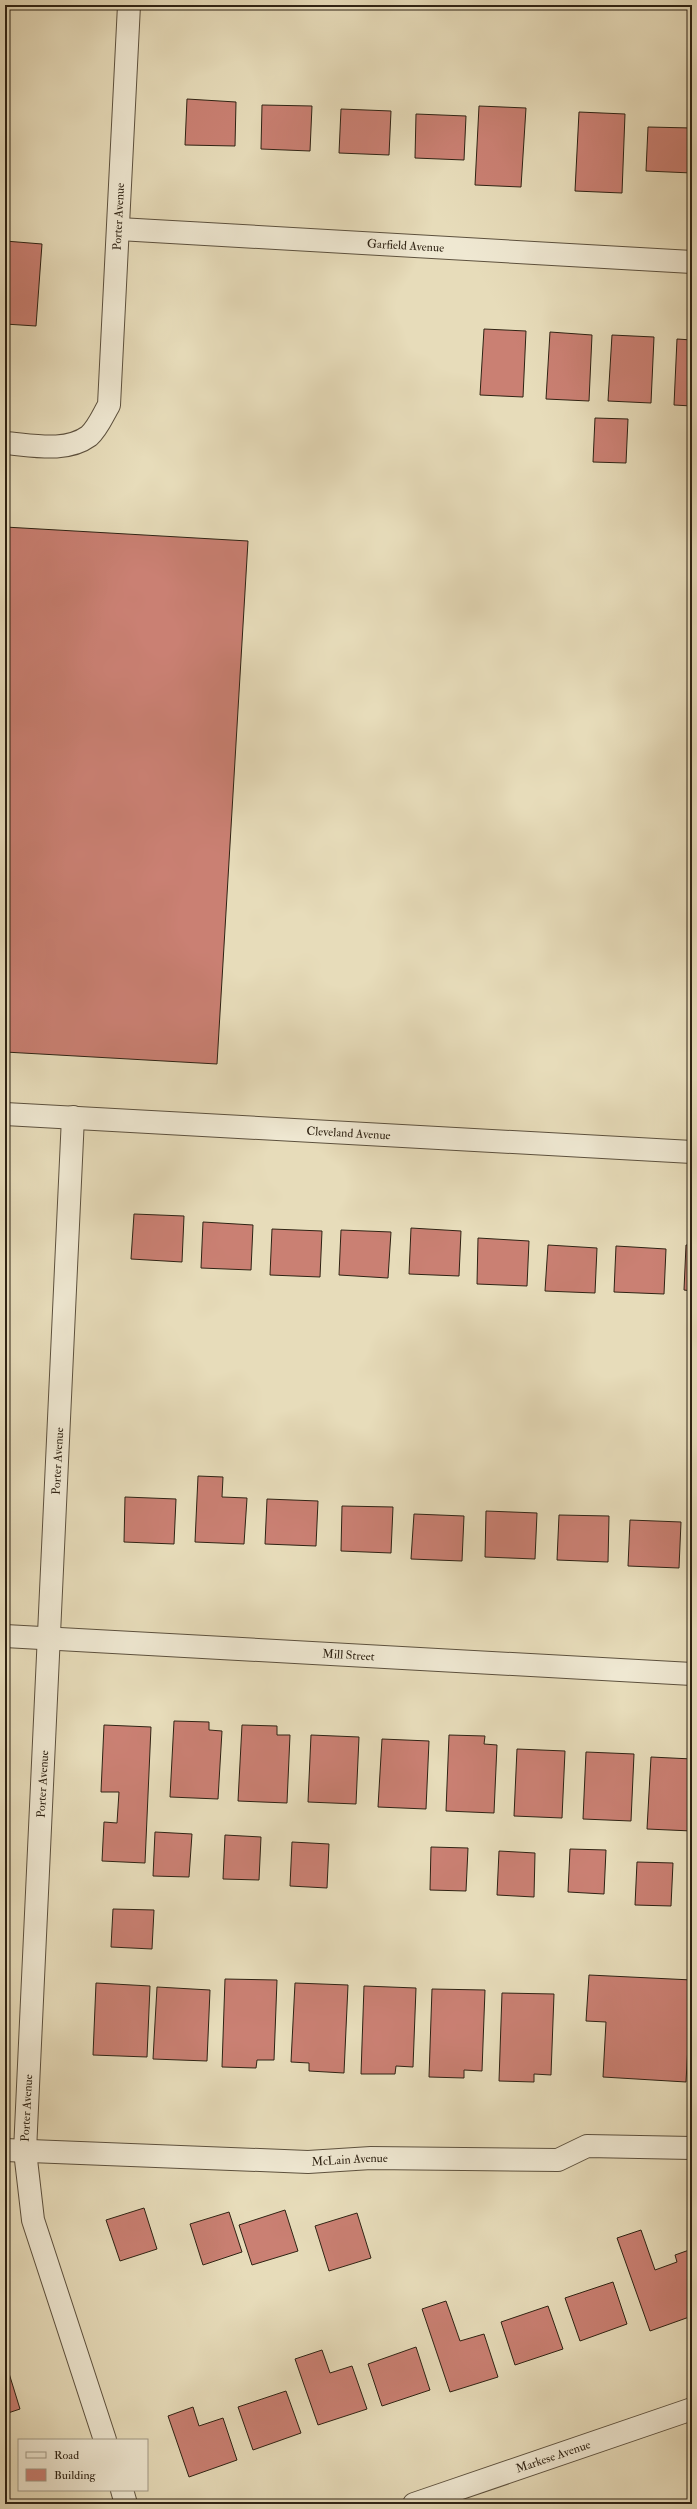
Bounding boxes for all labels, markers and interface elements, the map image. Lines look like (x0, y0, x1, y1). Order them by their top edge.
street label: Porter Avenue (109, 182, 128, 251)
street label: Garfield Avenue (366, 236, 445, 255)
street label: Cleveland Avenue (306, 1123, 391, 1143)
street label: Porter Avenue (49, 1427, 67, 1495)
street label: Mill Street (322, 1646, 375, 1664)
street label: Porter Avenue (34, 1750, 52, 1818)
street label: Porter Avenue (18, 2074, 36, 2142)
street label: McLain Avenue (311, 2150, 388, 2169)
street label: Markese Avenue (514, 2437, 592, 2476)
legend (18, 2439, 148, 2491)
text: Road (54, 2448, 79, 2463)
text: Building (54, 2468, 97, 2483)

